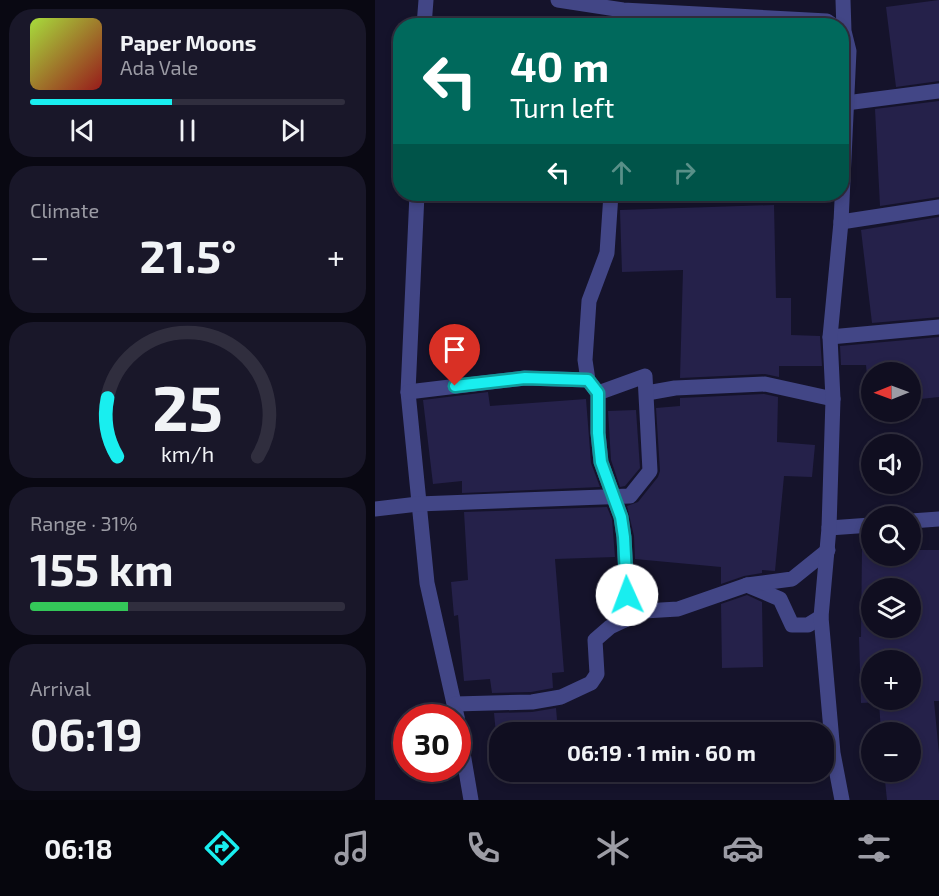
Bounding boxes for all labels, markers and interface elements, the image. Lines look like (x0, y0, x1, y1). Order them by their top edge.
text: Paper Moons (120, 29, 256, 55)
text: 40 m (510, 40, 609, 90)
icon: left (411, 42, 489, 120)
text: Ada Vale (120, 55, 198, 79)
text: Turn left (510, 91, 614, 123)
icon: previous (66, 114, 99, 147)
icon: pause (171, 114, 204, 147)
icon: next (276, 114, 309, 147)
icon: left (542, 156, 575, 189)
icon: ahead (605, 156, 638, 189)
icon: right (668, 156, 701, 189)
text: Climate (30, 198, 99, 222)
text: 21.5° (140, 228, 237, 282)
text: − (30, 236, 49, 276)
text: + (327, 236, 345, 276)
pin (429, 324, 480, 386)
icon: arrive (438, 333, 471, 366)
north arrow (861, 362, 921, 422)
map controls (861, 362, 921, 782)
text: 25 (152, 369, 223, 444)
button: sound (861, 434, 921, 494)
text: km/h (161, 441, 214, 466)
button: search (861, 506, 921, 566)
text: Range · 31% (30, 511, 137, 535)
text: 155 km (30, 541, 174, 595)
position arrow (595, 563, 659, 627)
button: layers (861, 578, 921, 638)
button: + (861, 650, 921, 710)
text: Arrival (30, 676, 91, 700)
speed limit sign: 30 (393, 704, 471, 782)
text: 06:19 (30, 706, 143, 760)
button: − (861, 722, 921, 782)
text: 06:19 · 1 min · 60 m (567, 739, 756, 765)
icon: directions (201, 827, 243, 869)
icon: music (331, 827, 373, 869)
icon: phone (462, 827, 504, 869)
icon: climate (592, 827, 634, 869)
icon: car (722, 827, 764, 869)
icon: filters (853, 827, 895, 869)
text: 06:18 (44, 832, 113, 864)

